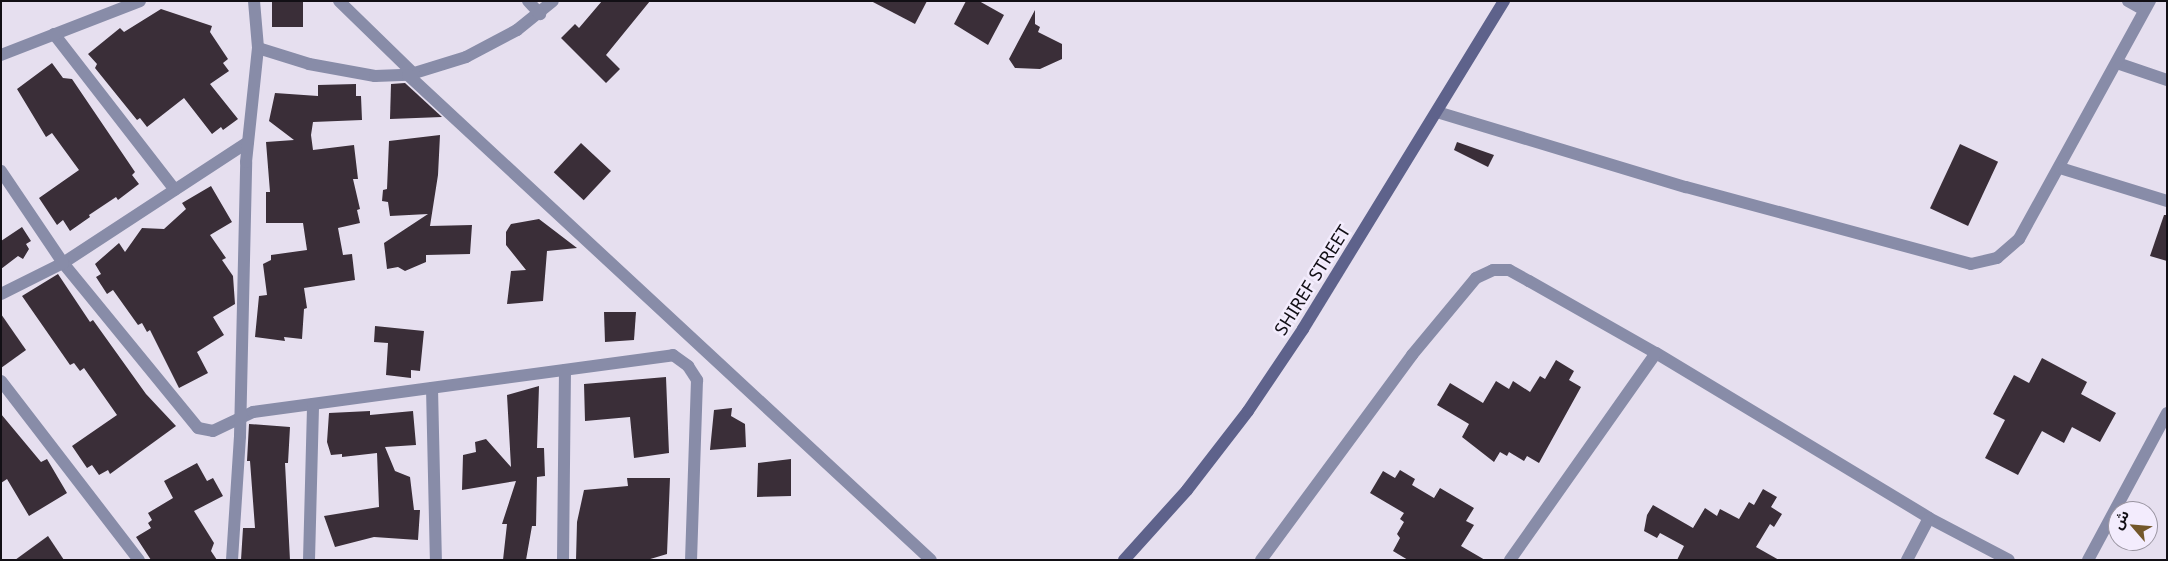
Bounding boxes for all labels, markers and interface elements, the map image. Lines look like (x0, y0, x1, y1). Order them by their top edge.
street label: SHIREF STREET (1270, 221, 1354, 339)
north arrow (2108, 501, 2158, 551)
text: ش (2107, 507, 2133, 532)

